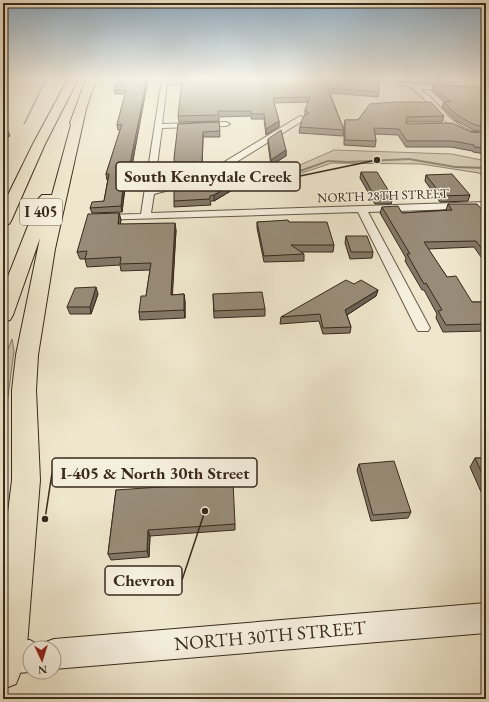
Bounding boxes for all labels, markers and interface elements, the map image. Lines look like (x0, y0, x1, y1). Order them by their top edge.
callout: South Kennydale Creek (116, 162, 300, 191)
text: South Kennydale Creek (124, 165, 293, 187)
street label: NORTH 28TH STREET (317, 185, 449, 206)
road number: I 405 (20, 199, 62, 225)
callout: I-405 & North 30th Street (52, 458, 257, 487)
text: I-405 & North 30th Street (60, 462, 250, 484)
callout: Chevron (105, 566, 182, 595)
text: Chevron (113, 569, 175, 591)
street label: NORTH 30TH STREET (173, 615, 367, 656)
north arrow (22, 640, 62, 680)
text: N (38, 663, 48, 677)

